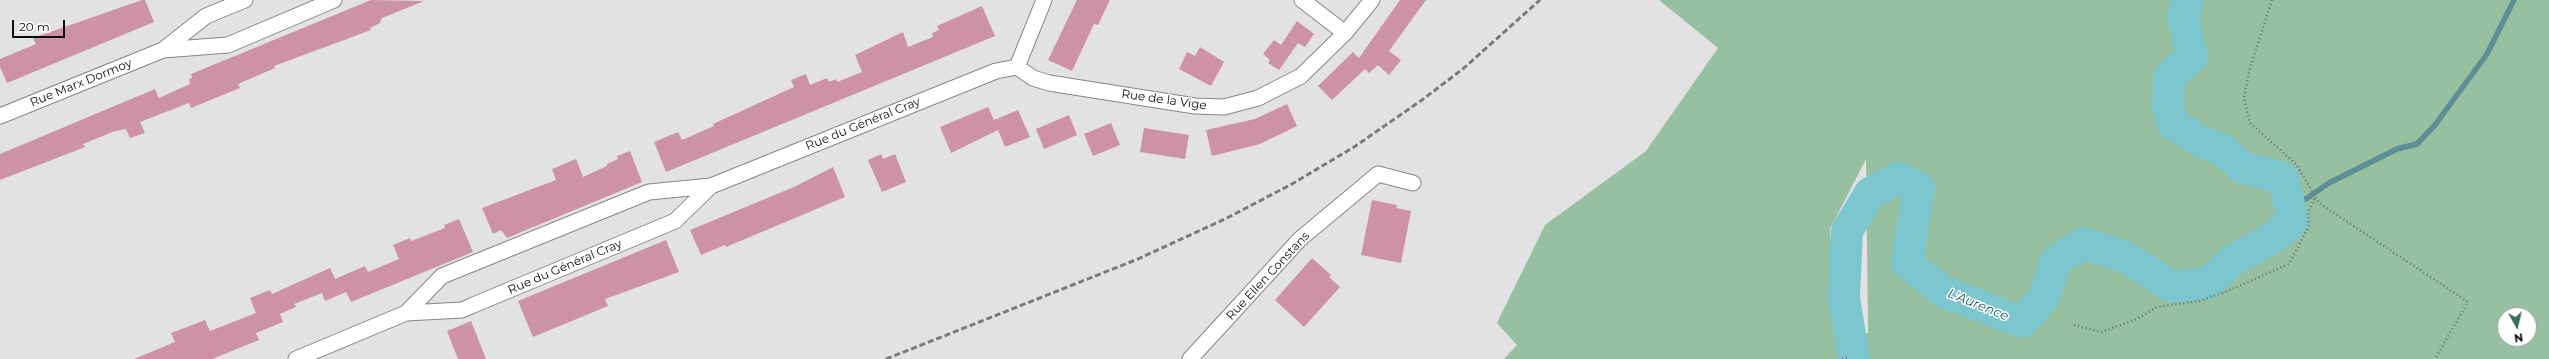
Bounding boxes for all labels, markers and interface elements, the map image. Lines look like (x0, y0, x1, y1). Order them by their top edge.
scale bar (14, 12, 67, 38)
text: 20 m (19, 19, 50, 34)
street label: Rue Marx Dormoy (28, 56, 134, 110)
street label: Rue de la Vige (1120, 87, 1208, 113)
street label: Rue du Général Cray (804, 94, 922, 154)
street label: Rue Ellen Constans (1223, 229, 1313, 323)
street label: Rue du Général Cray (506, 236, 624, 298)
water label: L'Aurence (1945, 286, 2011, 324)
north arrow (2497, 307, 2537, 347)
text: N (2513, 330, 2524, 345)

